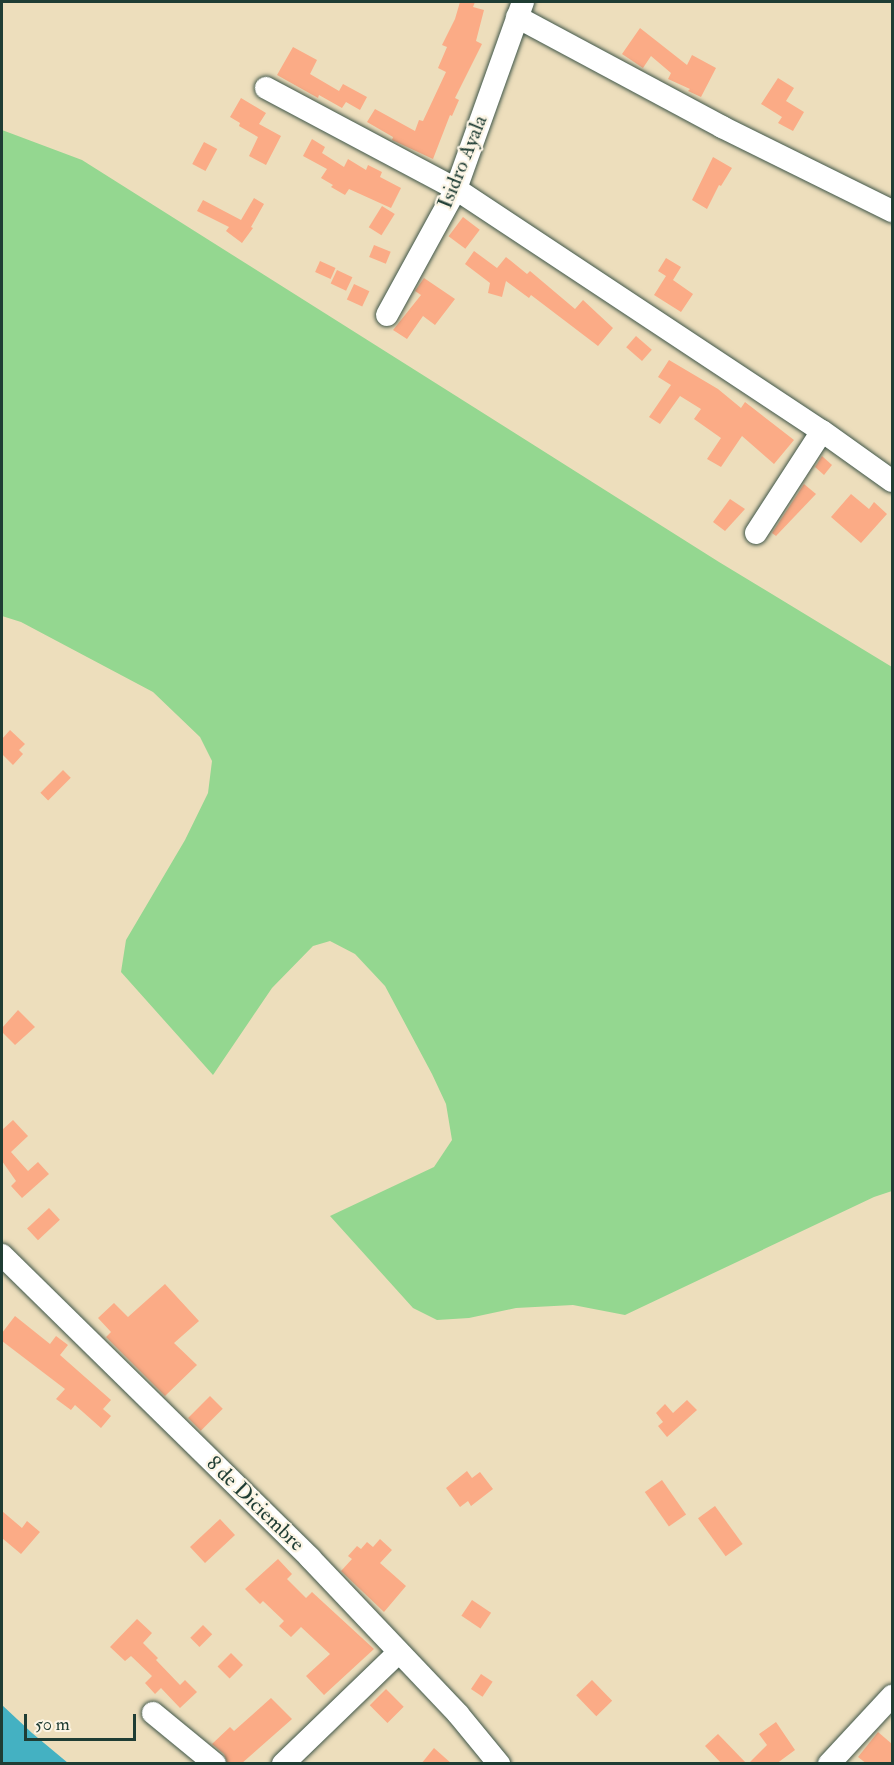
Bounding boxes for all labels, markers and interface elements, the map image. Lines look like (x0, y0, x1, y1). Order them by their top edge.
street label: Isidro Ayala (433, 112, 493, 212)
street label: 8 de Diciembre (201, 1451, 309, 1557)
scale bar (27, 1702, 140, 1740)
text: 50 m (35, 1713, 70, 1736)

